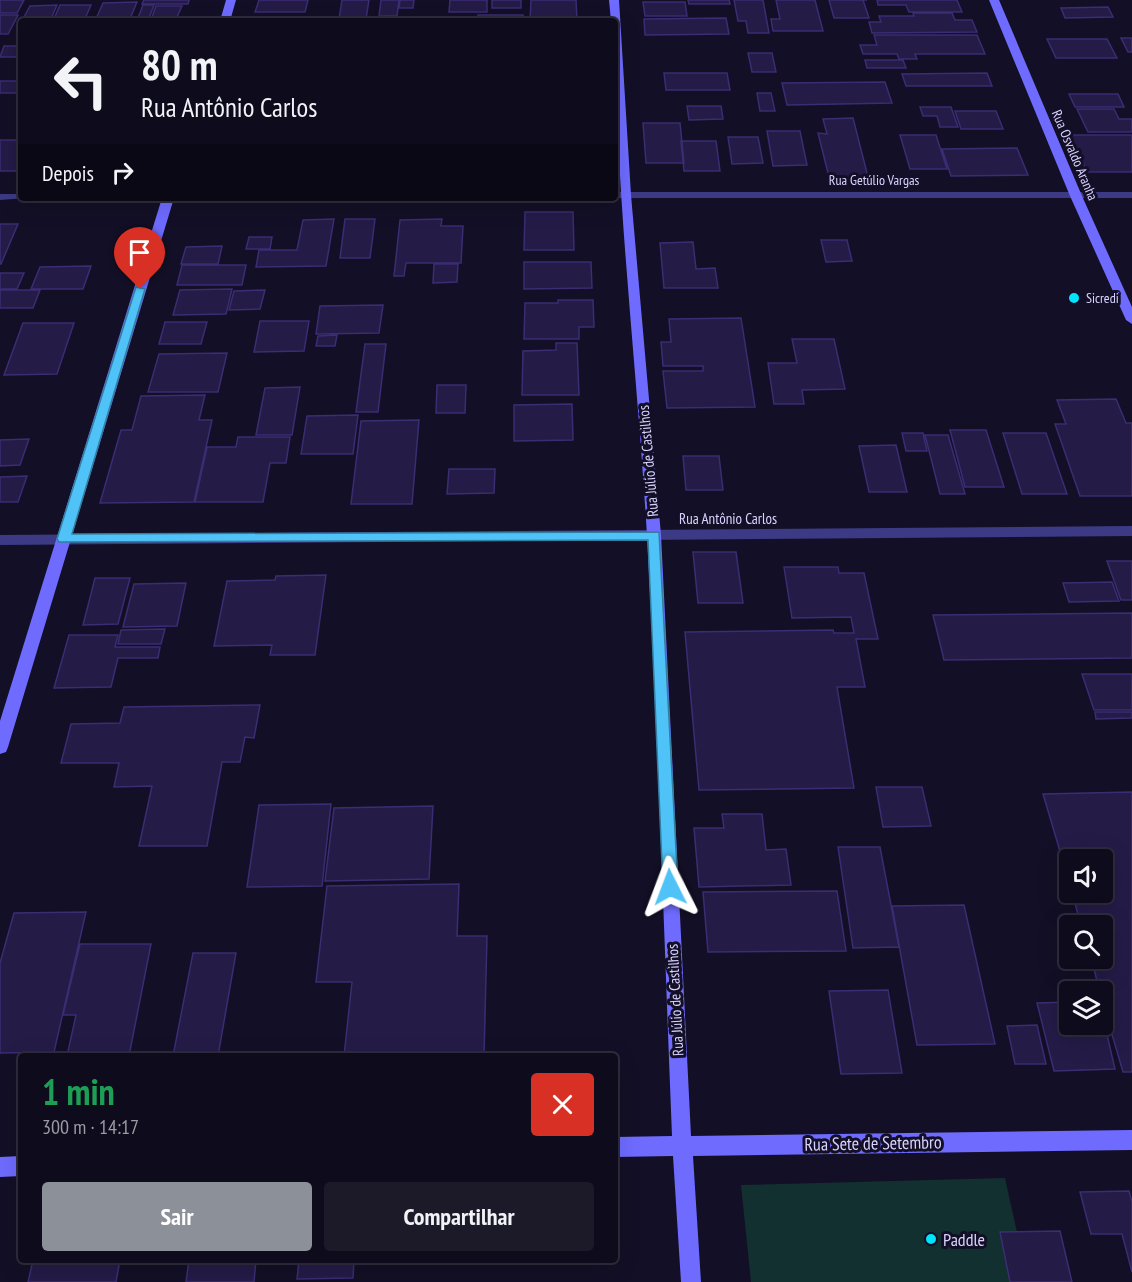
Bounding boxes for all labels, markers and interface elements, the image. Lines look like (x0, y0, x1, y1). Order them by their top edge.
text: 80 m (141, 37, 218, 92)
icon: left (42, 42, 120, 120)
text: Rua Antônio Carlos (141, 90, 317, 124)
street label: Rua Osvaldo Aranha (1048, 107, 1102, 203)
icon: right (106, 156, 139, 189)
text: Depois (42, 159, 94, 187)
street label: Rua Getúlio Vargas (829, 171, 920, 189)
pin (114, 227, 165, 289)
icon: arrive (123, 236, 156, 269)
place label: Sicredi (1086, 289, 1119, 307)
marker: Sicredi (1067, 291, 1081, 305)
street label: Rua Júlio de Castilhos (634, 404, 662, 518)
street label: Rua Antônio Carlos (679, 509, 777, 528)
map controls (1059, 849, 1113, 1035)
button: sound (1059, 849, 1113, 903)
position arrow (638, 855, 702, 919)
button: search (1059, 915, 1113, 969)
street label: Rua Júlio de Castilhos (663, 944, 687, 1056)
button: layers (1059, 981, 1113, 1035)
text: 1 min (42, 1068, 115, 1115)
button: close (531, 1073, 594, 1136)
text: 300 m · 14:17 (42, 1114, 139, 1140)
street label: Rua Sete de Setembro (804, 1130, 942, 1156)
button: Sair (42, 1182, 312, 1251)
button: Compartilhar (324, 1182, 594, 1251)
place label: Paddle (943, 1228, 985, 1251)
marker: Paddle (924, 1232, 938, 1246)

